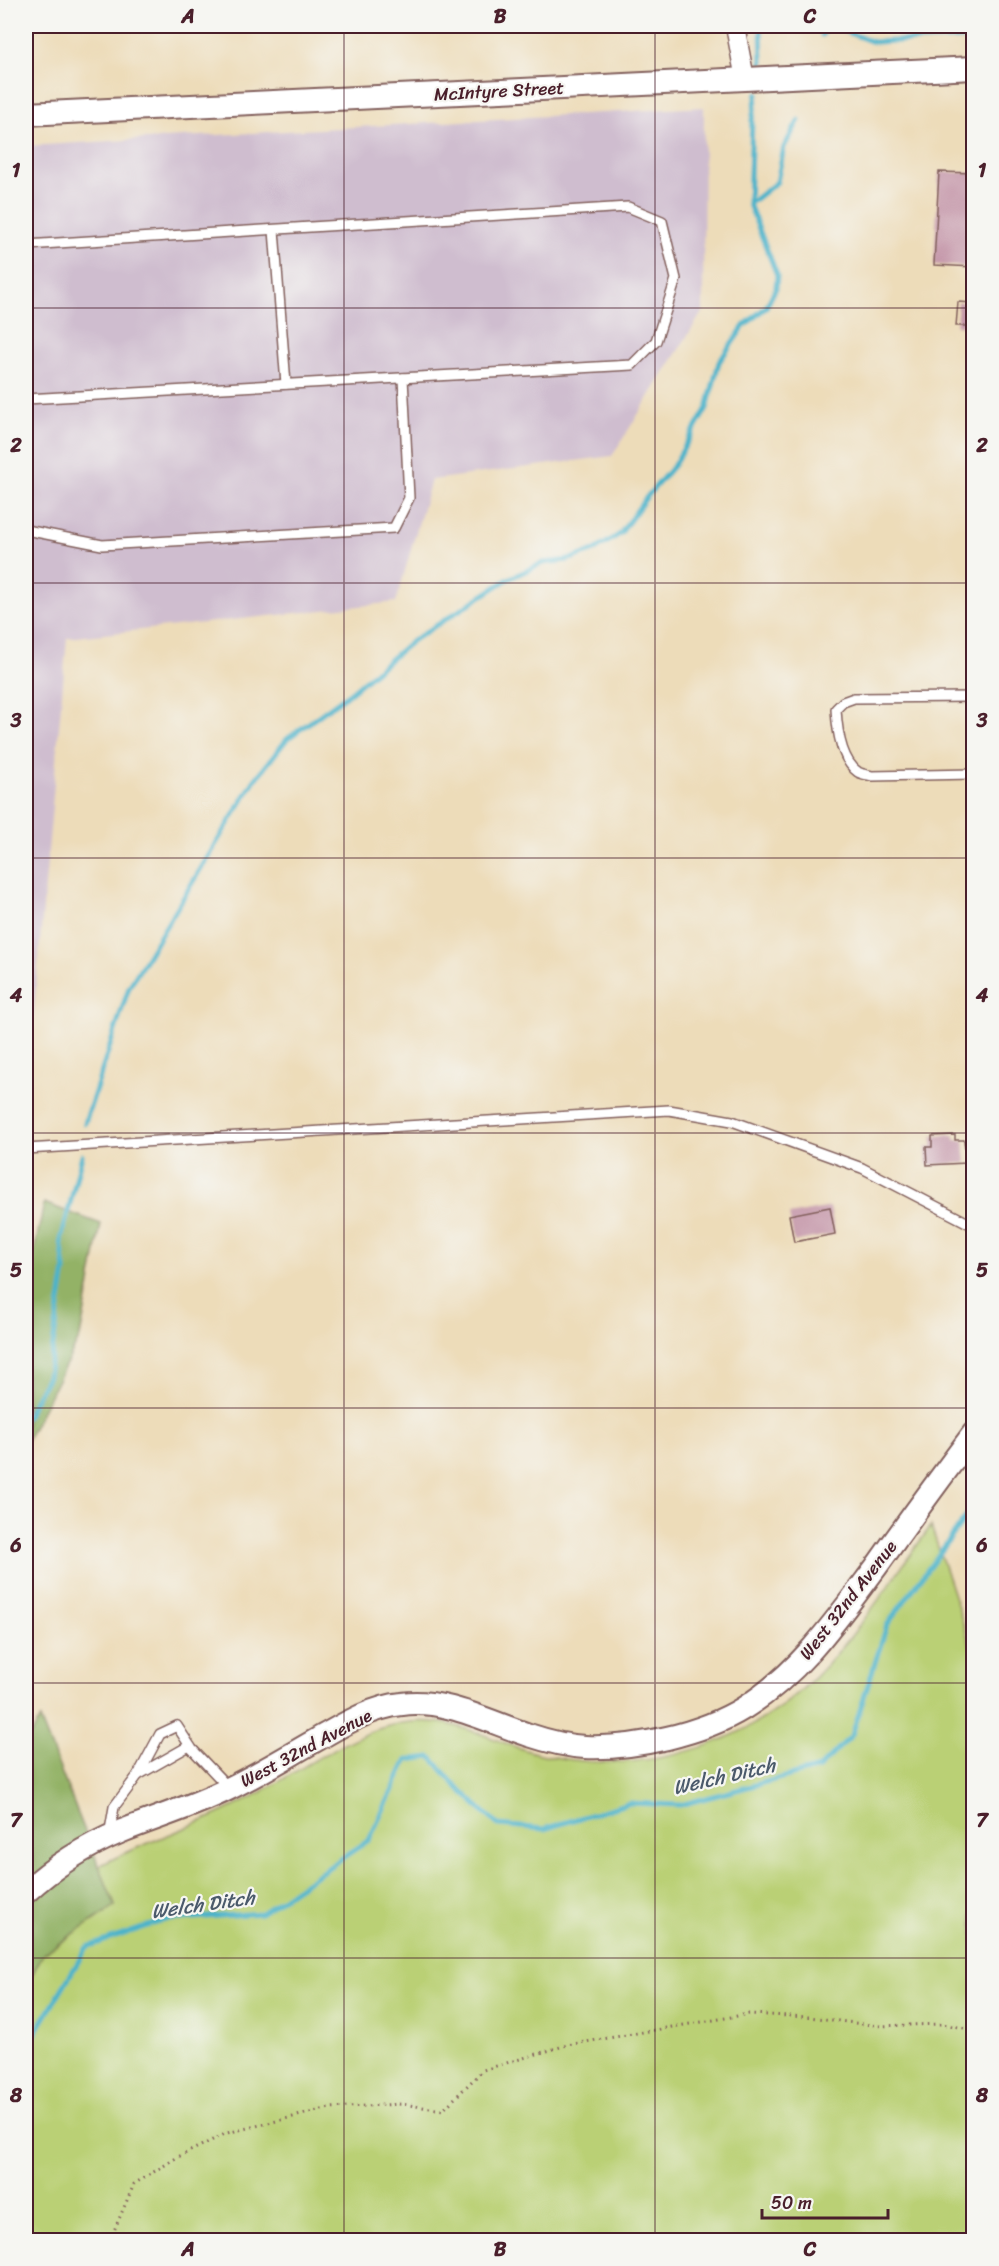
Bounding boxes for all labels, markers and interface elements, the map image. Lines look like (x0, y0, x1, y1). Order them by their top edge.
text: A (180, 0, 195, 34)
text: B (494, 0, 507, 34)
text: C (803, 0, 817, 34)
street label: McIntyre Street (433, 72, 565, 110)
text: 1 (12, 153, 21, 188)
text: 1 (978, 153, 987, 188)
text: 2 (9, 428, 22, 463)
text: 2 (975, 428, 988, 463)
text: 3 (10, 703, 22, 738)
text: 3 (976, 703, 988, 738)
text: 4 (9, 978, 23, 1013)
text: 4 (975, 978, 989, 1013)
text: 5 (10, 1253, 22, 1288)
text: 5 (976, 1253, 988, 1288)
text: 6 (9, 1528, 22, 1563)
text: 6 (975, 1528, 988, 1563)
street label: West 32nd Avenue (791, 1532, 906, 1667)
street label: West 32nd Avenue (234, 1700, 378, 1796)
water label: Welch Ditch (670, 1747, 780, 1805)
text: 7 (10, 1803, 23, 1838)
text: 7 (976, 1803, 989, 1838)
water label: Welch Ditch (149, 1880, 258, 1929)
text: 8 (9, 2078, 23, 2113)
text: 8 (975, 2078, 989, 2113)
scale bar (762, 2182, 888, 2220)
text: 50 m (771, 2187, 812, 2219)
text: A (180, 2232, 195, 2266)
text: B (494, 2232, 507, 2266)
text: C (803, 2232, 817, 2266)

